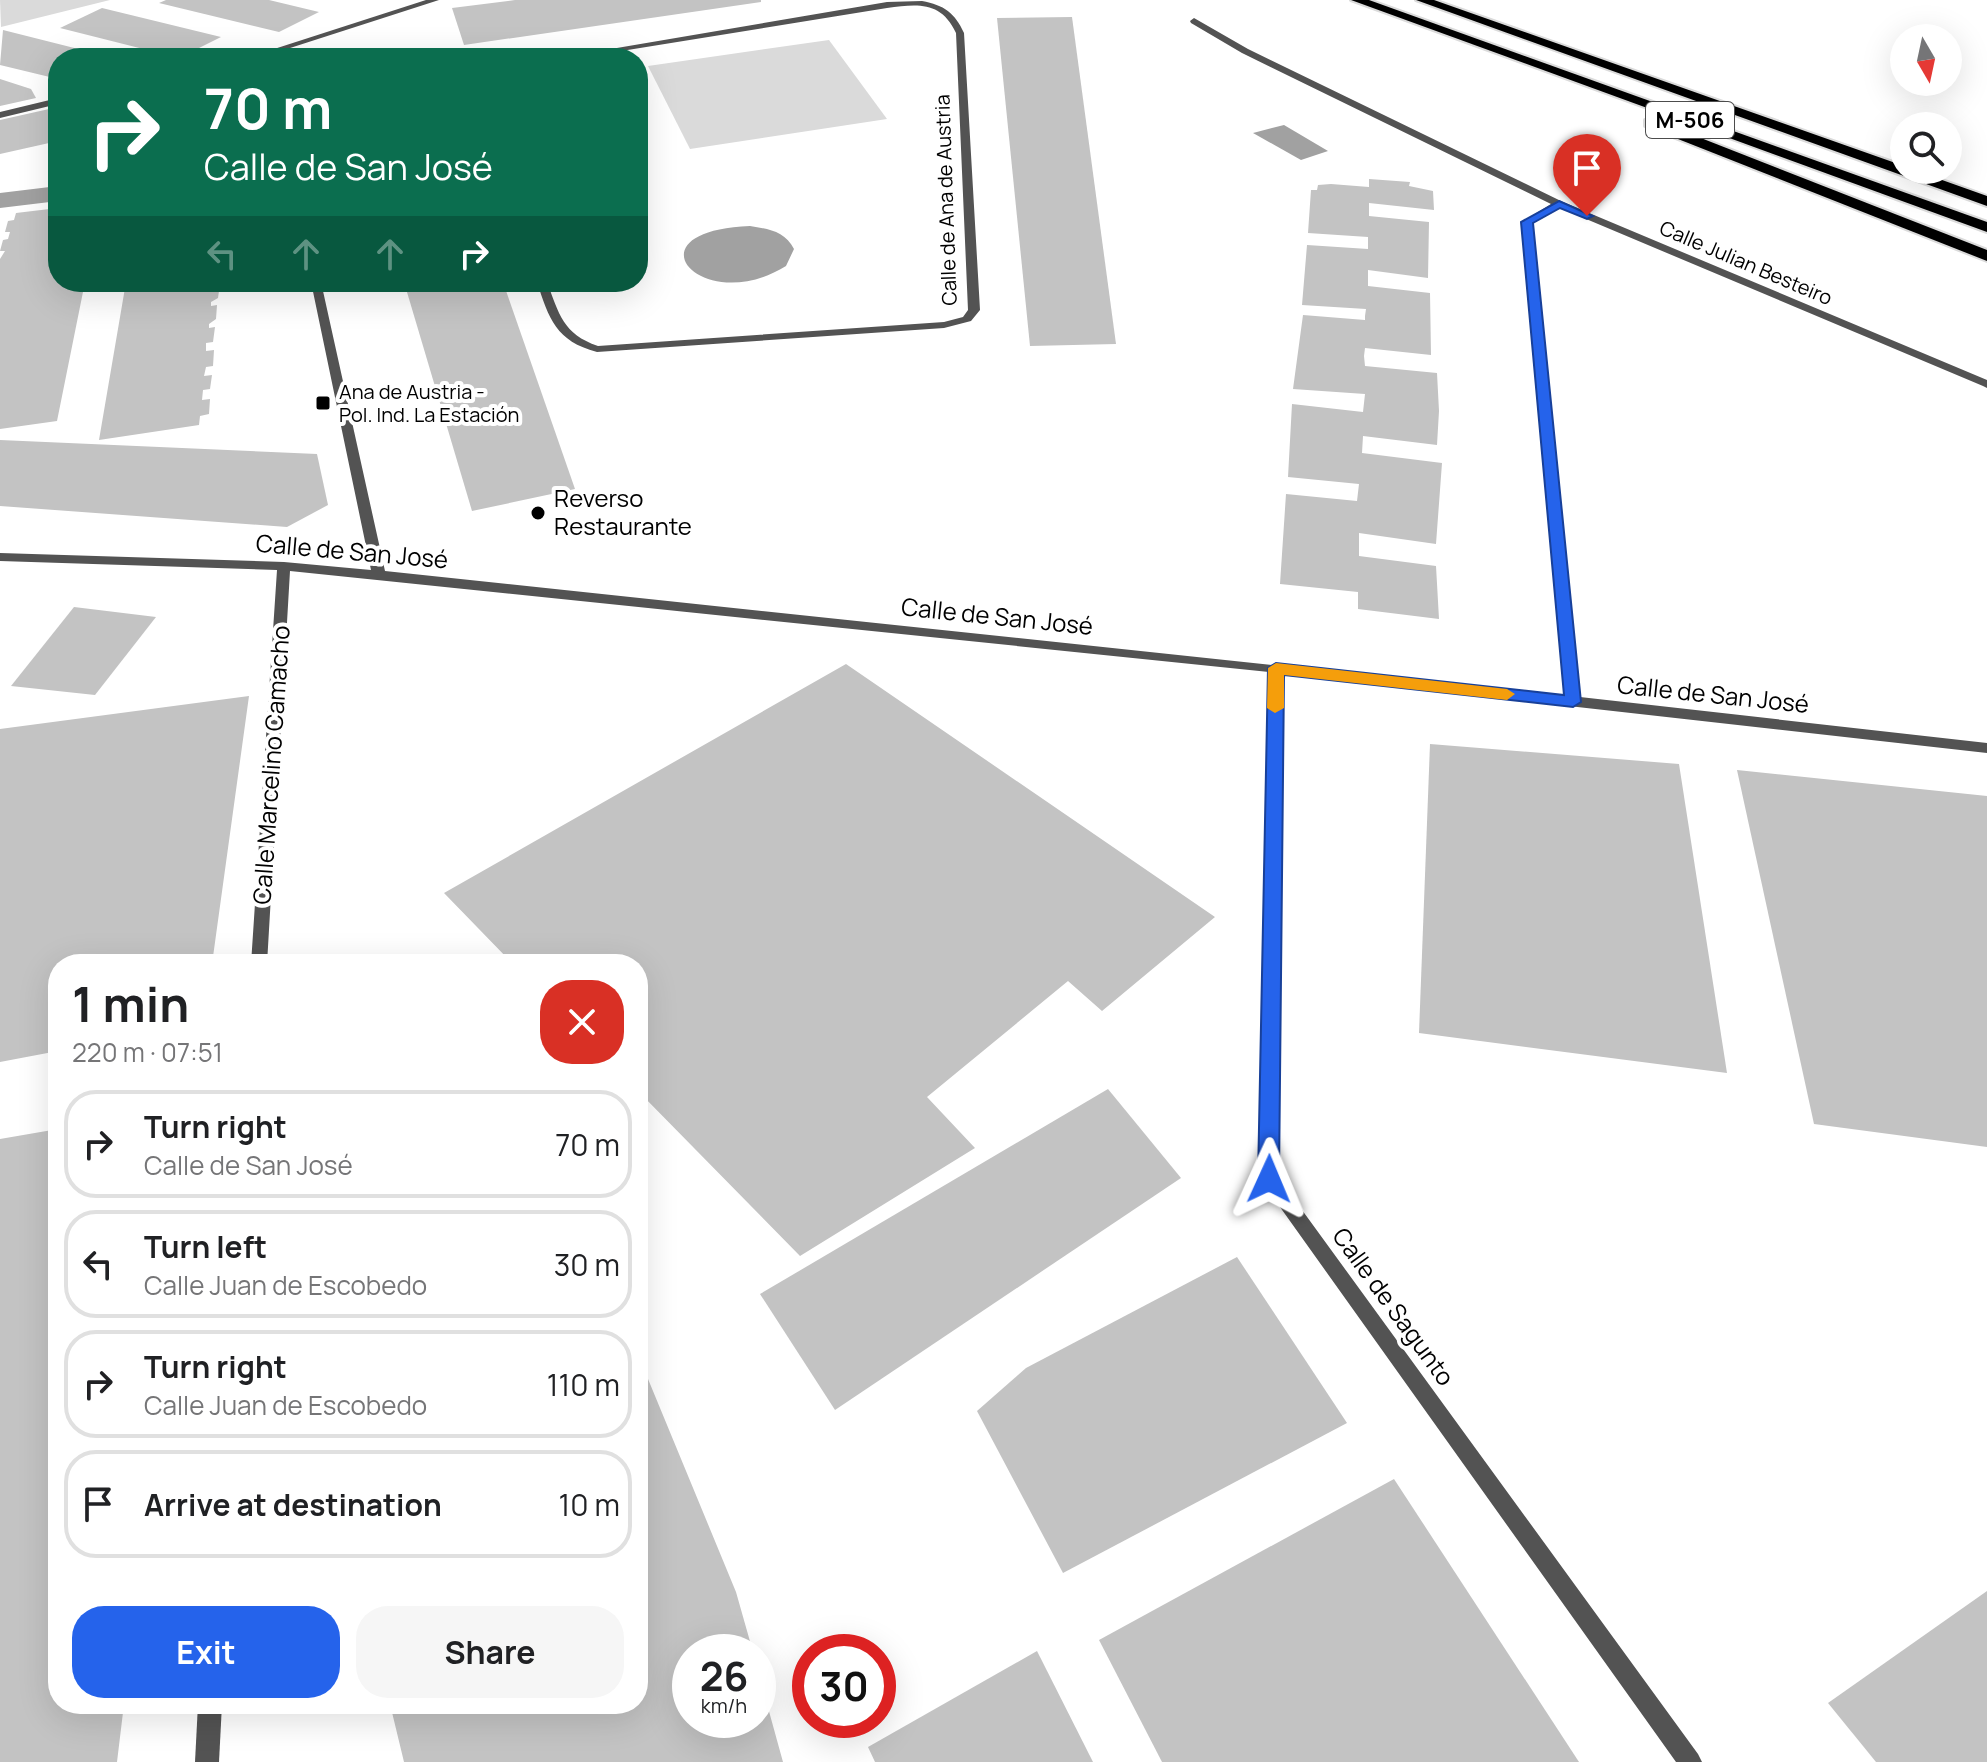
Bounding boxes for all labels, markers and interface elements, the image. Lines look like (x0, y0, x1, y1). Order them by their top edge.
north arrow (1890, 24, 1962, 96)
map controls (1890, 24, 1962, 184)
text: 70 m (204, 69, 332, 146)
icon: right (72, 80, 176, 184)
street label: Calle de Ana de Austria (928, 94, 963, 306)
road number: M-506 (1646, 102, 1734, 138)
button: search (1890, 112, 1962, 184)
pin (1553, 134, 1621, 216)
text: Calle de San José (204, 142, 493, 191)
icon: arrive (1565, 146, 1609, 190)
street label: Calle Julian Besteiro (1656, 214, 1837, 311)
icon: left (200, 232, 244, 276)
icon: ahead (284, 232, 328, 276)
icon: ahead (368, 232, 412, 276)
icon: right (452, 232, 496, 276)
place label: Ana de Austria - Pol. Ind. La Estación (339, 378, 519, 428)
marker: Ana de Austria - Pol. Ind. La Estación (314, 394, 332, 412)
place label: Reverso Restaurante (554, 481, 692, 542)
marker: Reverso Restaurante (529, 504, 547, 522)
street label: Calle de San José (255, 526, 450, 575)
street label: Calle de San José (900, 589, 1095, 642)
street label: Calle Marcelino Camacho (244, 624, 297, 906)
street label: Calle de San José (1616, 667, 1811, 720)
text: 1 min (72, 971, 189, 1036)
button: close (540, 980, 624, 1064)
text: 220 m · 07:51 (72, 1034, 223, 1070)
text: Turn right (144, 1106, 287, 1147)
icon: right (76, 1122, 120, 1166)
text: 70 m (555, 1124, 620, 1165)
position arrow (1227, 1137, 1311, 1221)
text: Calle de San José (144, 1147, 353, 1183)
street label: Calle de Sagunto (1326, 1220, 1463, 1392)
text: Turn left (144, 1226, 267, 1267)
icon: left (76, 1242, 120, 1286)
text: 30 m (554, 1244, 620, 1285)
text: Calle Juan de Escobedo (144, 1267, 427, 1303)
text: Turn right (144, 1346, 287, 1387)
icon: right (76, 1362, 120, 1406)
text: 110 m (547, 1364, 620, 1405)
text: Calle Juan de Escobedo (144, 1387, 427, 1423)
icon: arrive (76, 1482, 120, 1526)
text: Arrive at destination (144, 1484, 442, 1525)
text: 10 m (559, 1484, 620, 1525)
button: Exit (72, 1606, 340, 1698)
button: Share (356, 1606, 624, 1698)
speed limit sign: 30 (792, 1634, 896, 1738)
text: 26 (700, 1648, 748, 1703)
text: km/h (701, 1692, 747, 1719)

